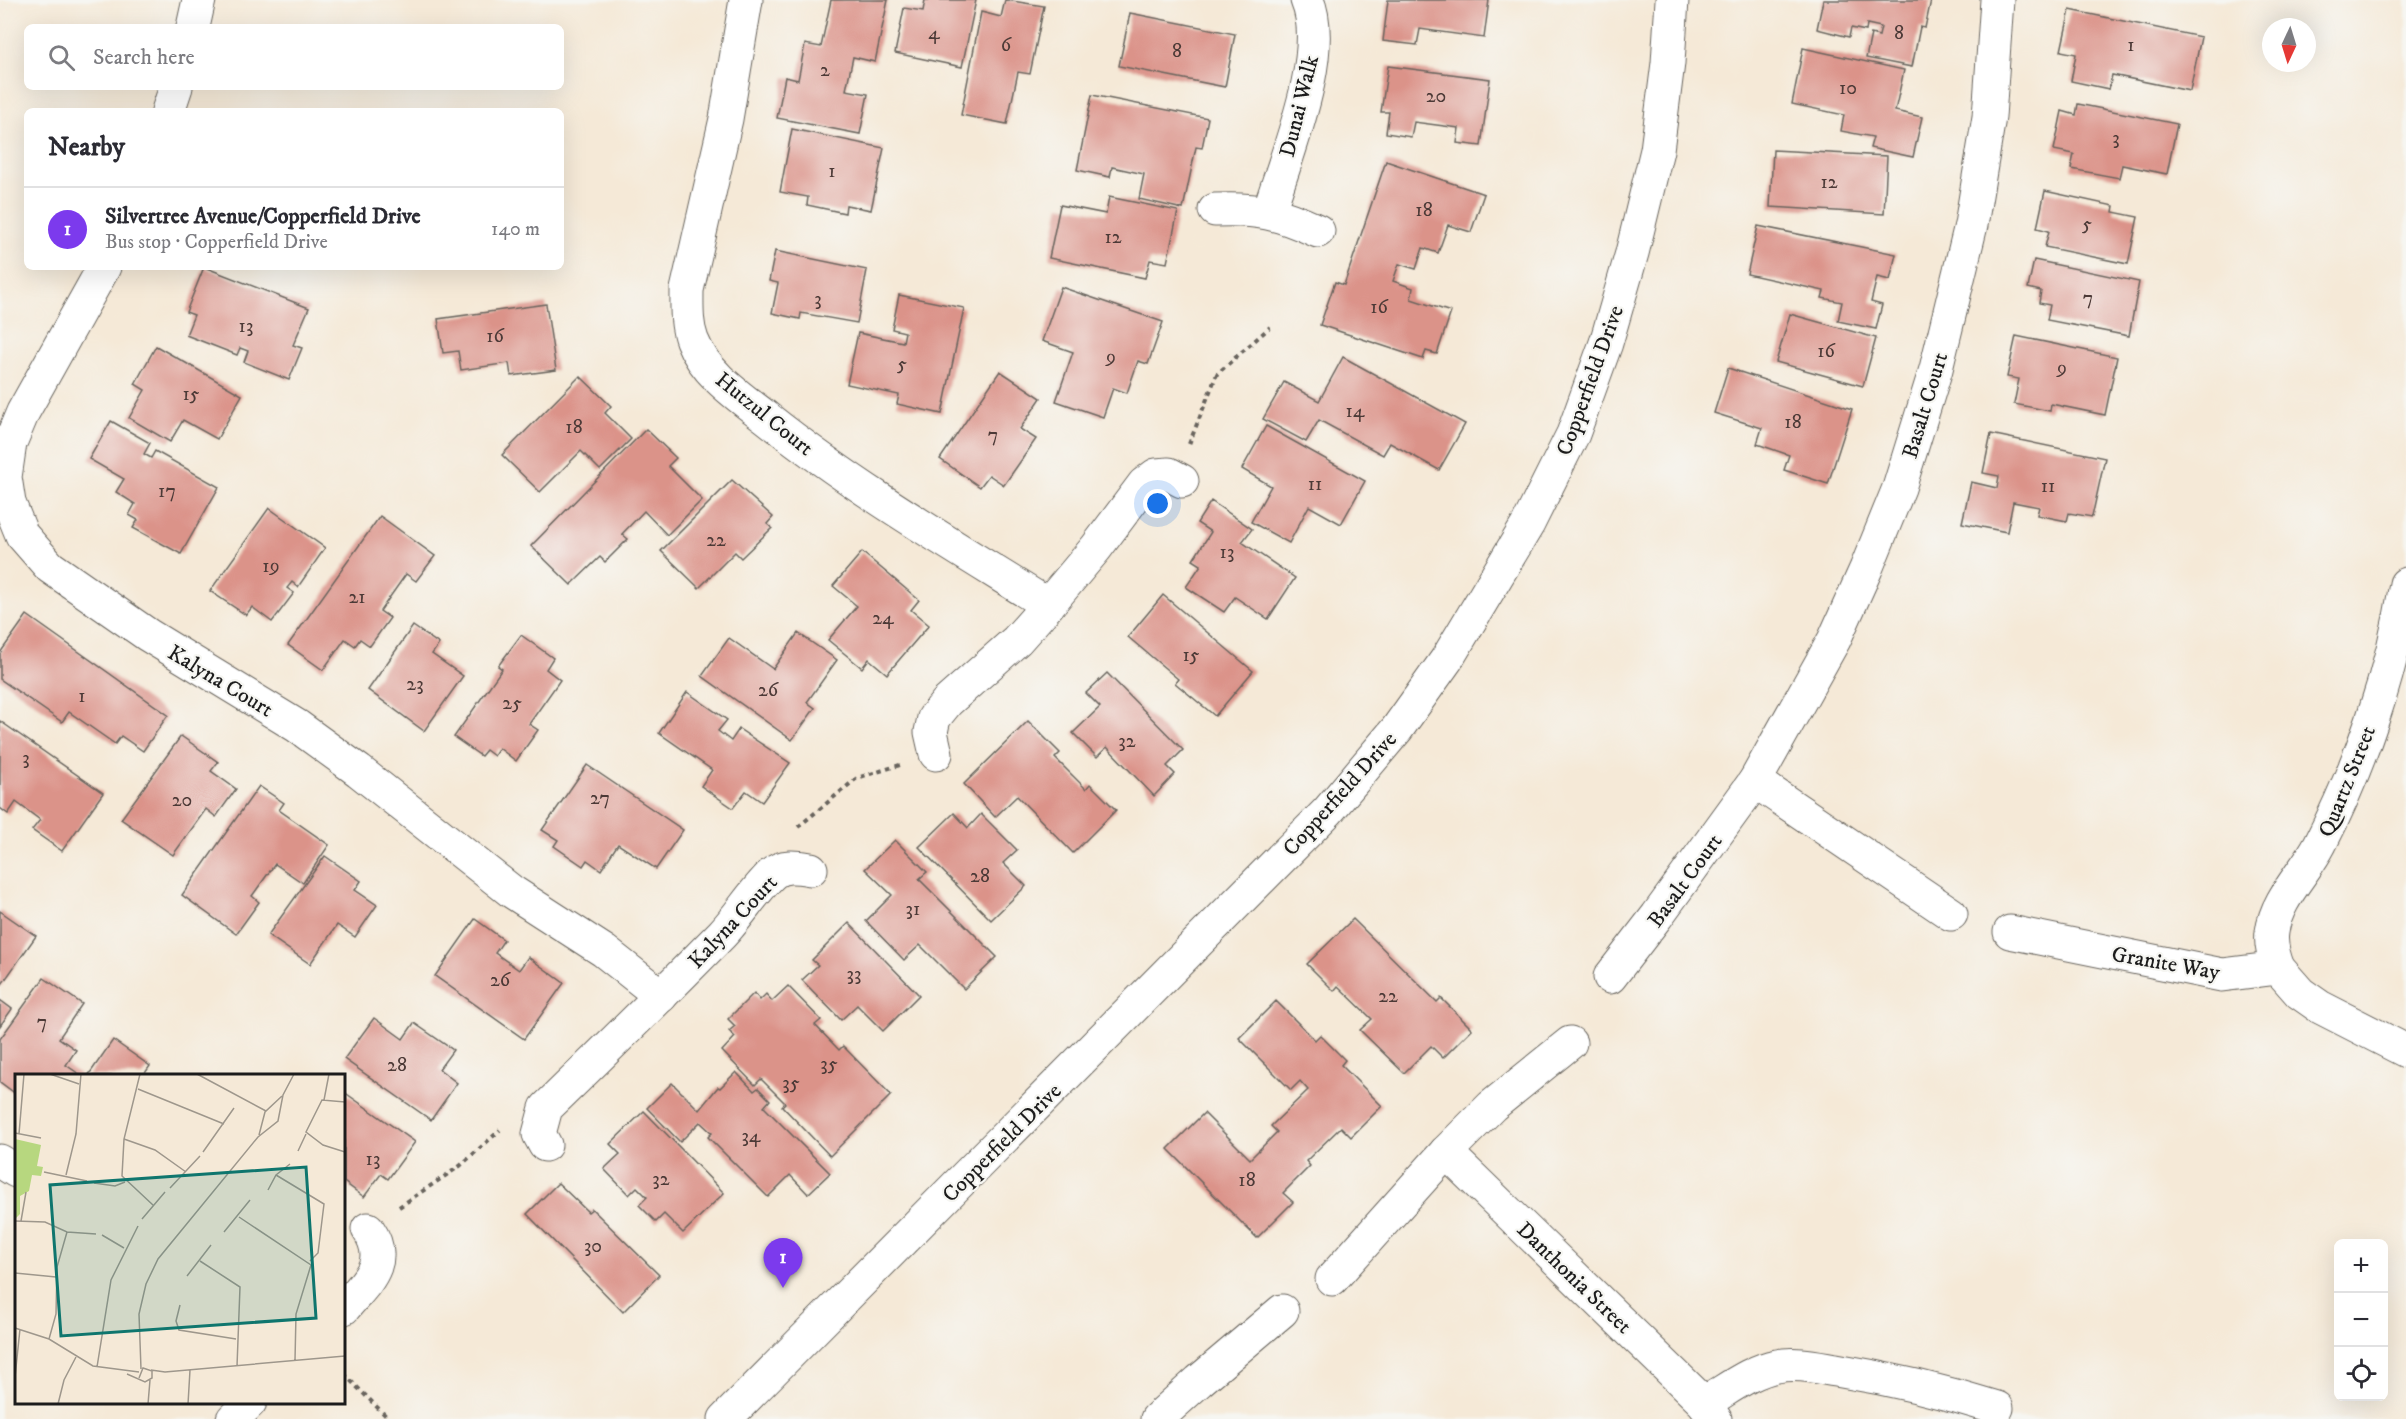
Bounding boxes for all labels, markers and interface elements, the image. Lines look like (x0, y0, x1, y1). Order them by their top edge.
north arrow (2262, 18, 2316, 72)
house number: 4 (928, 21, 940, 46)
house number: 8 (1894, 21, 1904, 46)
search box (24, 24, 564, 90)
house number: 6 (1001, 33, 1012, 58)
house number: 1 (2127, 33, 2135, 58)
house number: 8 (1172, 39, 1182, 64)
icon: search (45, 41, 78, 74)
text: Search here (93, 44, 195, 71)
street label: Dunai Walk (1274, 53, 1325, 160)
house number: 2 (820, 58, 830, 83)
house number: 10 (1839, 76, 1857, 101)
house number: 20 (1426, 84, 1446, 109)
house number: 3 (2112, 126, 2120, 151)
text: Nearby (48, 131, 125, 164)
house number: 1 (828, 159, 836, 184)
house number: 12 (1820, 170, 1838, 195)
house number: 18 (1415, 198, 1433, 223)
text: Silvertree Avenue/Copperfield Drive (105, 203, 421, 230)
house number: 5 (2082, 212, 2092, 237)
text: 1 (64, 217, 71, 242)
text: 140 m (491, 217, 540, 242)
house number: 12 (1104, 225, 1122, 250)
text: Bus stop · Copperfield Drive (105, 230, 328, 255)
house number: 7 (2083, 286, 2093, 311)
house number: 3 (814, 287, 822, 312)
house number: 16 (1370, 295, 1388, 320)
street label: Copperfield Drive (1551, 302, 1630, 459)
house number: 13 (239, 314, 253, 339)
house number: 16 (486, 324, 504, 349)
house number: 16 (1817, 339, 1835, 364)
house number: 9 (1105, 345, 1116, 370)
street label: Basalt Court (1897, 349, 1954, 462)
house number: 5 (897, 352, 907, 377)
house number: 9 (2056, 356, 2067, 381)
street label: Hutzul Court (710, 366, 819, 462)
house number: 15 (182, 382, 200, 407)
house number: 14 (1346, 399, 1365, 424)
house number: 18 (1784, 410, 1802, 435)
house number: 18 (565, 415, 583, 440)
house number: 7 (988, 423, 998, 448)
house number: 11 (1308, 472, 1322, 497)
house number: 11 (2041, 474, 2055, 499)
house number: 17 (158, 479, 176, 504)
your location (1143, 489, 1172, 518)
house number: 22 (706, 528, 726, 553)
house number: 13 (1220, 540, 1234, 565)
house number: 19 (262, 554, 280, 579)
house number: 21 (348, 585, 366, 610)
house number: 24 (872, 606, 894, 631)
street label: Kalyna Court (163, 639, 278, 723)
house number: 15 (1182, 643, 1200, 668)
house number: 23 (406, 672, 424, 697)
house number: 26 (758, 678, 779, 703)
house number: 1 (78, 684, 86, 709)
house number: 25 (502, 691, 522, 716)
street label: Quartz Street (2313, 722, 2382, 841)
street label: Copperfield Drive (1277, 726, 1403, 862)
house number: 32 (1118, 729, 1136, 754)
house number: 3 (22, 746, 30, 771)
house number: 27 (590, 786, 610, 811)
house number: 20 (172, 788, 192, 813)
street label: Basalt Court (1642, 829, 1728, 933)
house number: 28 (970, 864, 990, 889)
street label: Kalyna Court (683, 870, 783, 974)
house number: 31 (906, 897, 920, 922)
street label: Granite Way (2110, 941, 2222, 986)
house number: 33 (847, 962, 861, 987)
house number: 26 (490, 968, 511, 993)
house number: 22 (1378, 984, 1398, 1009)
house number: 7 (37, 1010, 47, 1035)
house number: 35 (820, 1052, 838, 1077)
house number: 28 (387, 1053, 407, 1078)
house number: 35 (782, 1071, 800, 1096)
inset map (15, 1074, 345, 1404)
street label: Copperfield Drive (937, 1078, 1067, 1208)
house number: 34 (742, 1124, 761, 1149)
house number: 13 (366, 1147, 380, 1172)
house number: 32 (652, 1167, 670, 1192)
house number: 18 (1238, 1168, 1256, 1193)
street label: Danthonia Street (1511, 1216, 1637, 1340)
house number: 30 (584, 1234, 602, 1259)
pin: 1 (764, 1238, 802, 1288)
map controls (2334, 1239, 2388, 1401)
button: + (2334, 1239, 2388, 1293)
button: − (2334, 1293, 2388, 1347)
button: locate (2334, 1347, 2388, 1401)

